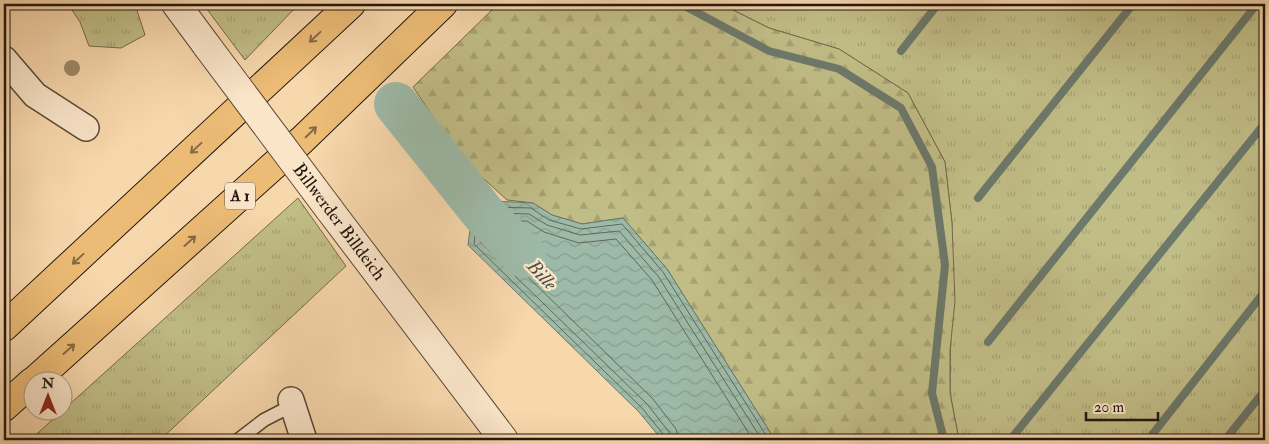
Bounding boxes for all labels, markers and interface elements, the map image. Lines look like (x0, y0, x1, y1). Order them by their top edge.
one-way arrow (309, 31, 322, 43)
one-way arrow (305, 126, 317, 138)
one-way arrow (190, 142, 203, 154)
street label: Billwerder Billdeich (287, 159, 391, 286)
road number: A 1 (225, 182, 255, 210)
one-way arrow (184, 235, 197, 246)
one-way arrow (71, 253, 84, 265)
water label: Bille (521, 254, 563, 296)
one-way arrow (63, 343, 76, 355)
north arrow (22, 372, 72, 422)
text: N (41, 375, 55, 392)
scale bar (1086, 389, 1159, 421)
text: 20 m (1094, 398, 1124, 417)

